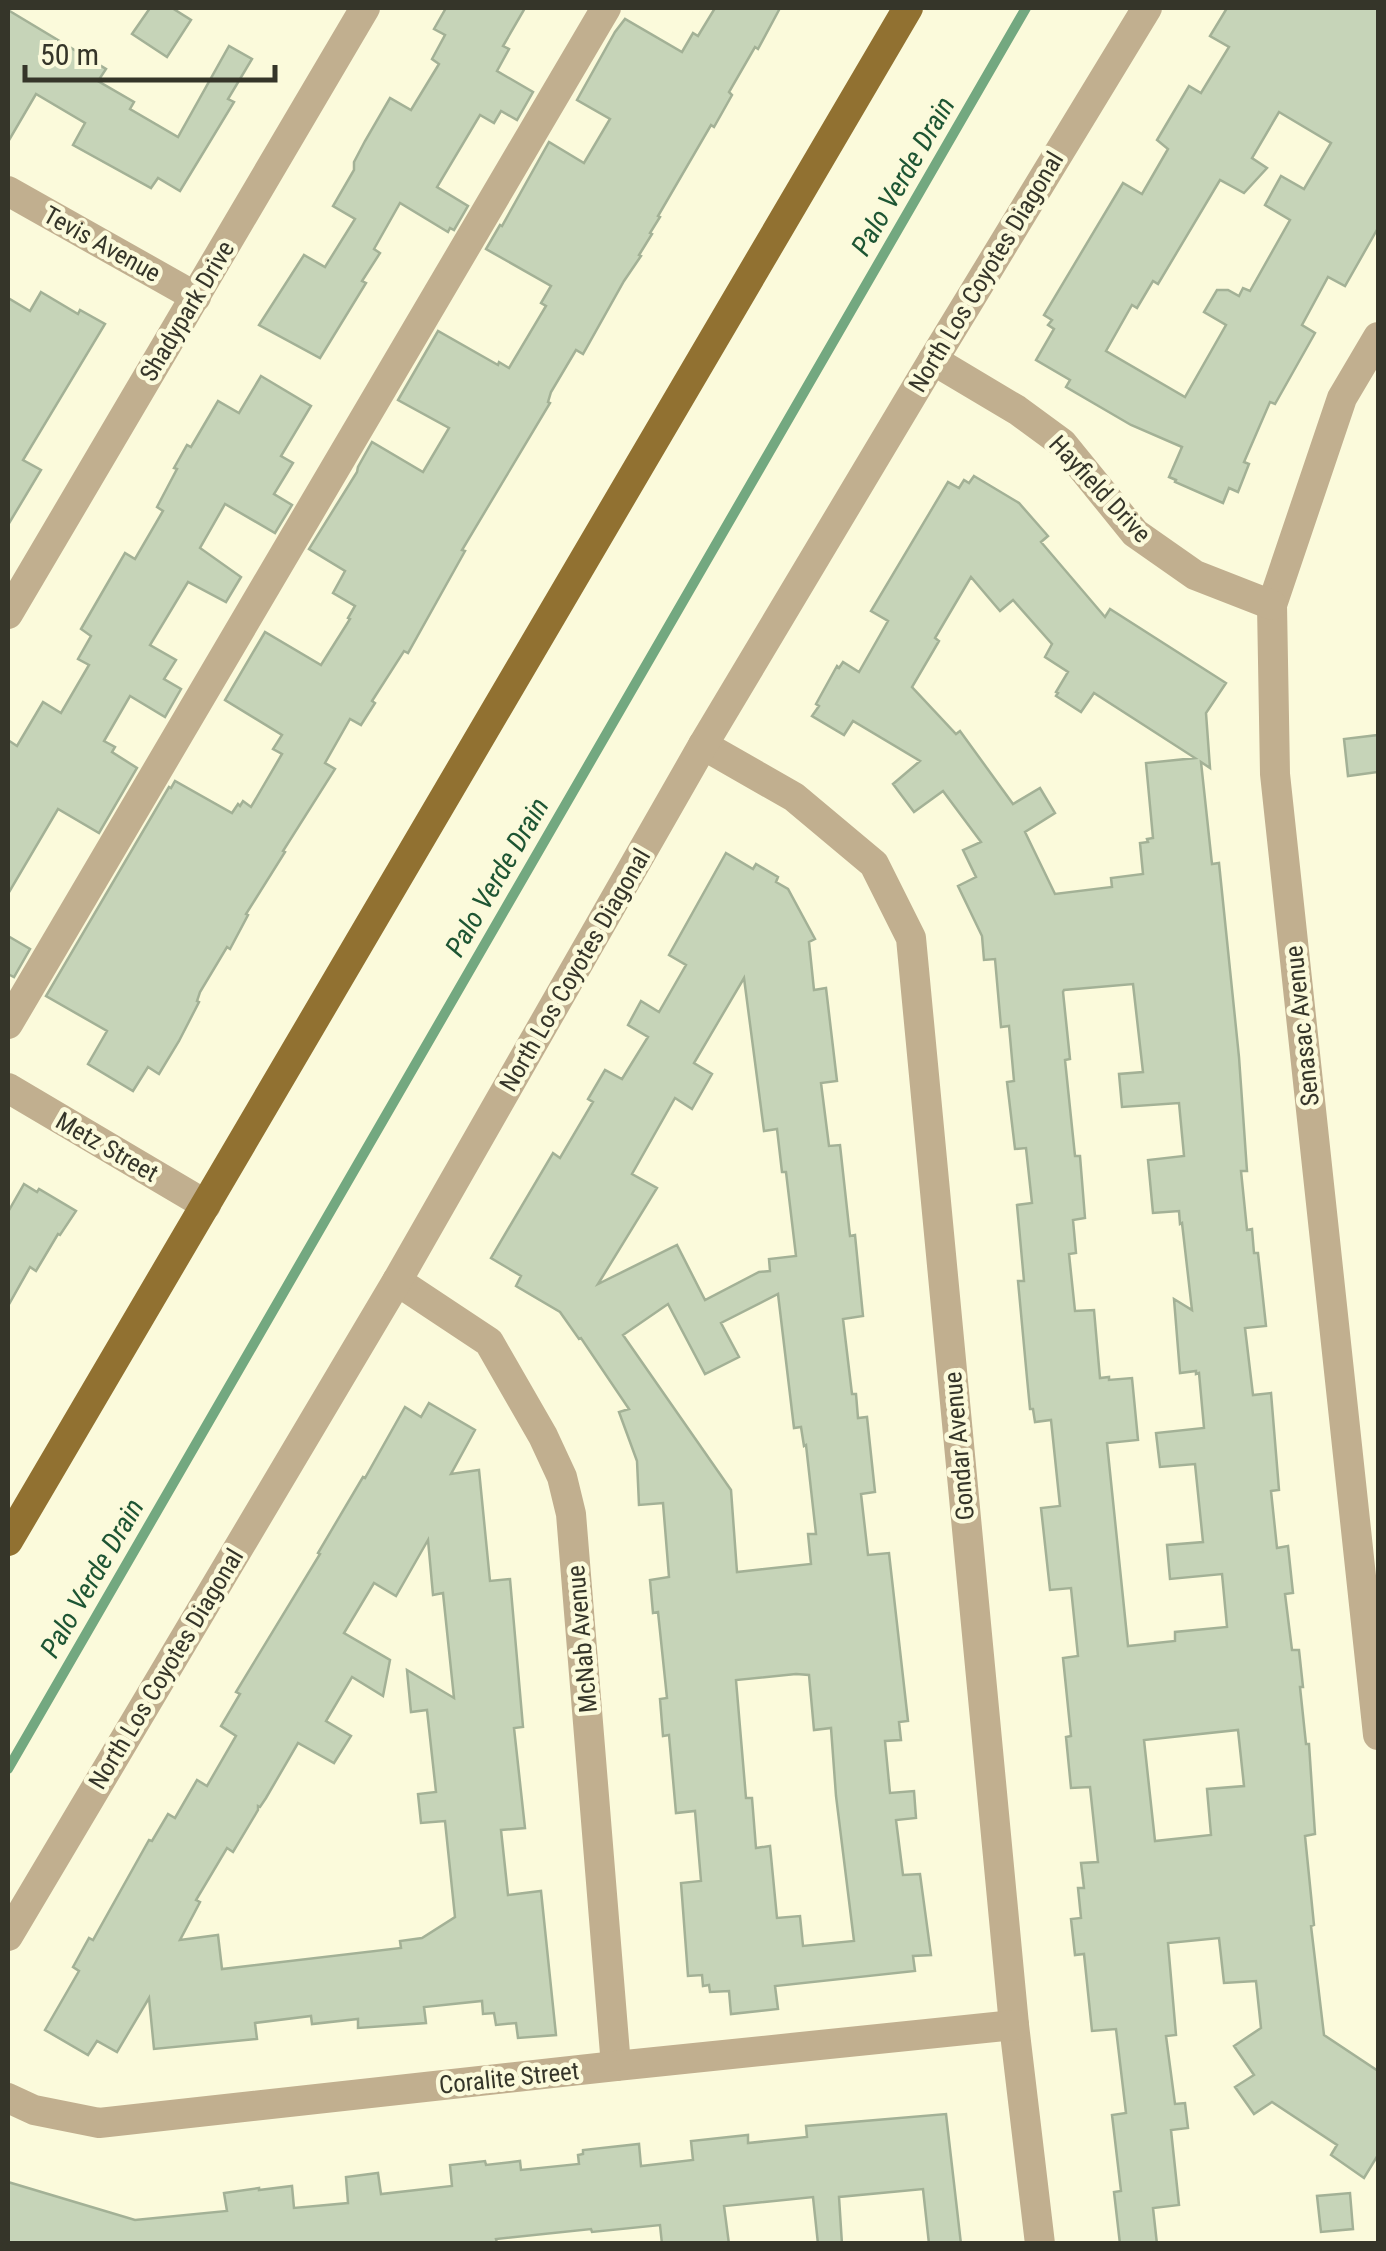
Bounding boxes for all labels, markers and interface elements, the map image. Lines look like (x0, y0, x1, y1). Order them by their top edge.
scale bar (25, 20, 275, 82)
text: 50 m (40, 37, 99, 72)
water label: Palo Verde Drain (844, 91, 962, 261)
street label: North Los Coyotes Diagonal (903, 147, 1069, 397)
street label: Tevis Avenue (39, 200, 165, 288)
street label: Shadypark Drive (134, 236, 240, 386)
street label: Hayfield Drive (1043, 430, 1157, 548)
water label: Palo Verde Drain (438, 792, 556, 962)
street label: North Los Coyotes Diagonal (494, 844, 656, 1096)
street label: Senasac Avenue (1279, 944, 1325, 1108)
street label: Metz Street (51, 1106, 163, 1188)
street label: Gondar Avenue (938, 1370, 980, 1522)
water label: Palo Verde Drain (33, 1493, 151, 1663)
street label: North Los Coyotes Diagonal (83, 1544, 249, 1794)
street label: McNab Avenue (561, 1564, 603, 1714)
street label: Coralite Street (437, 2056, 581, 2100)

